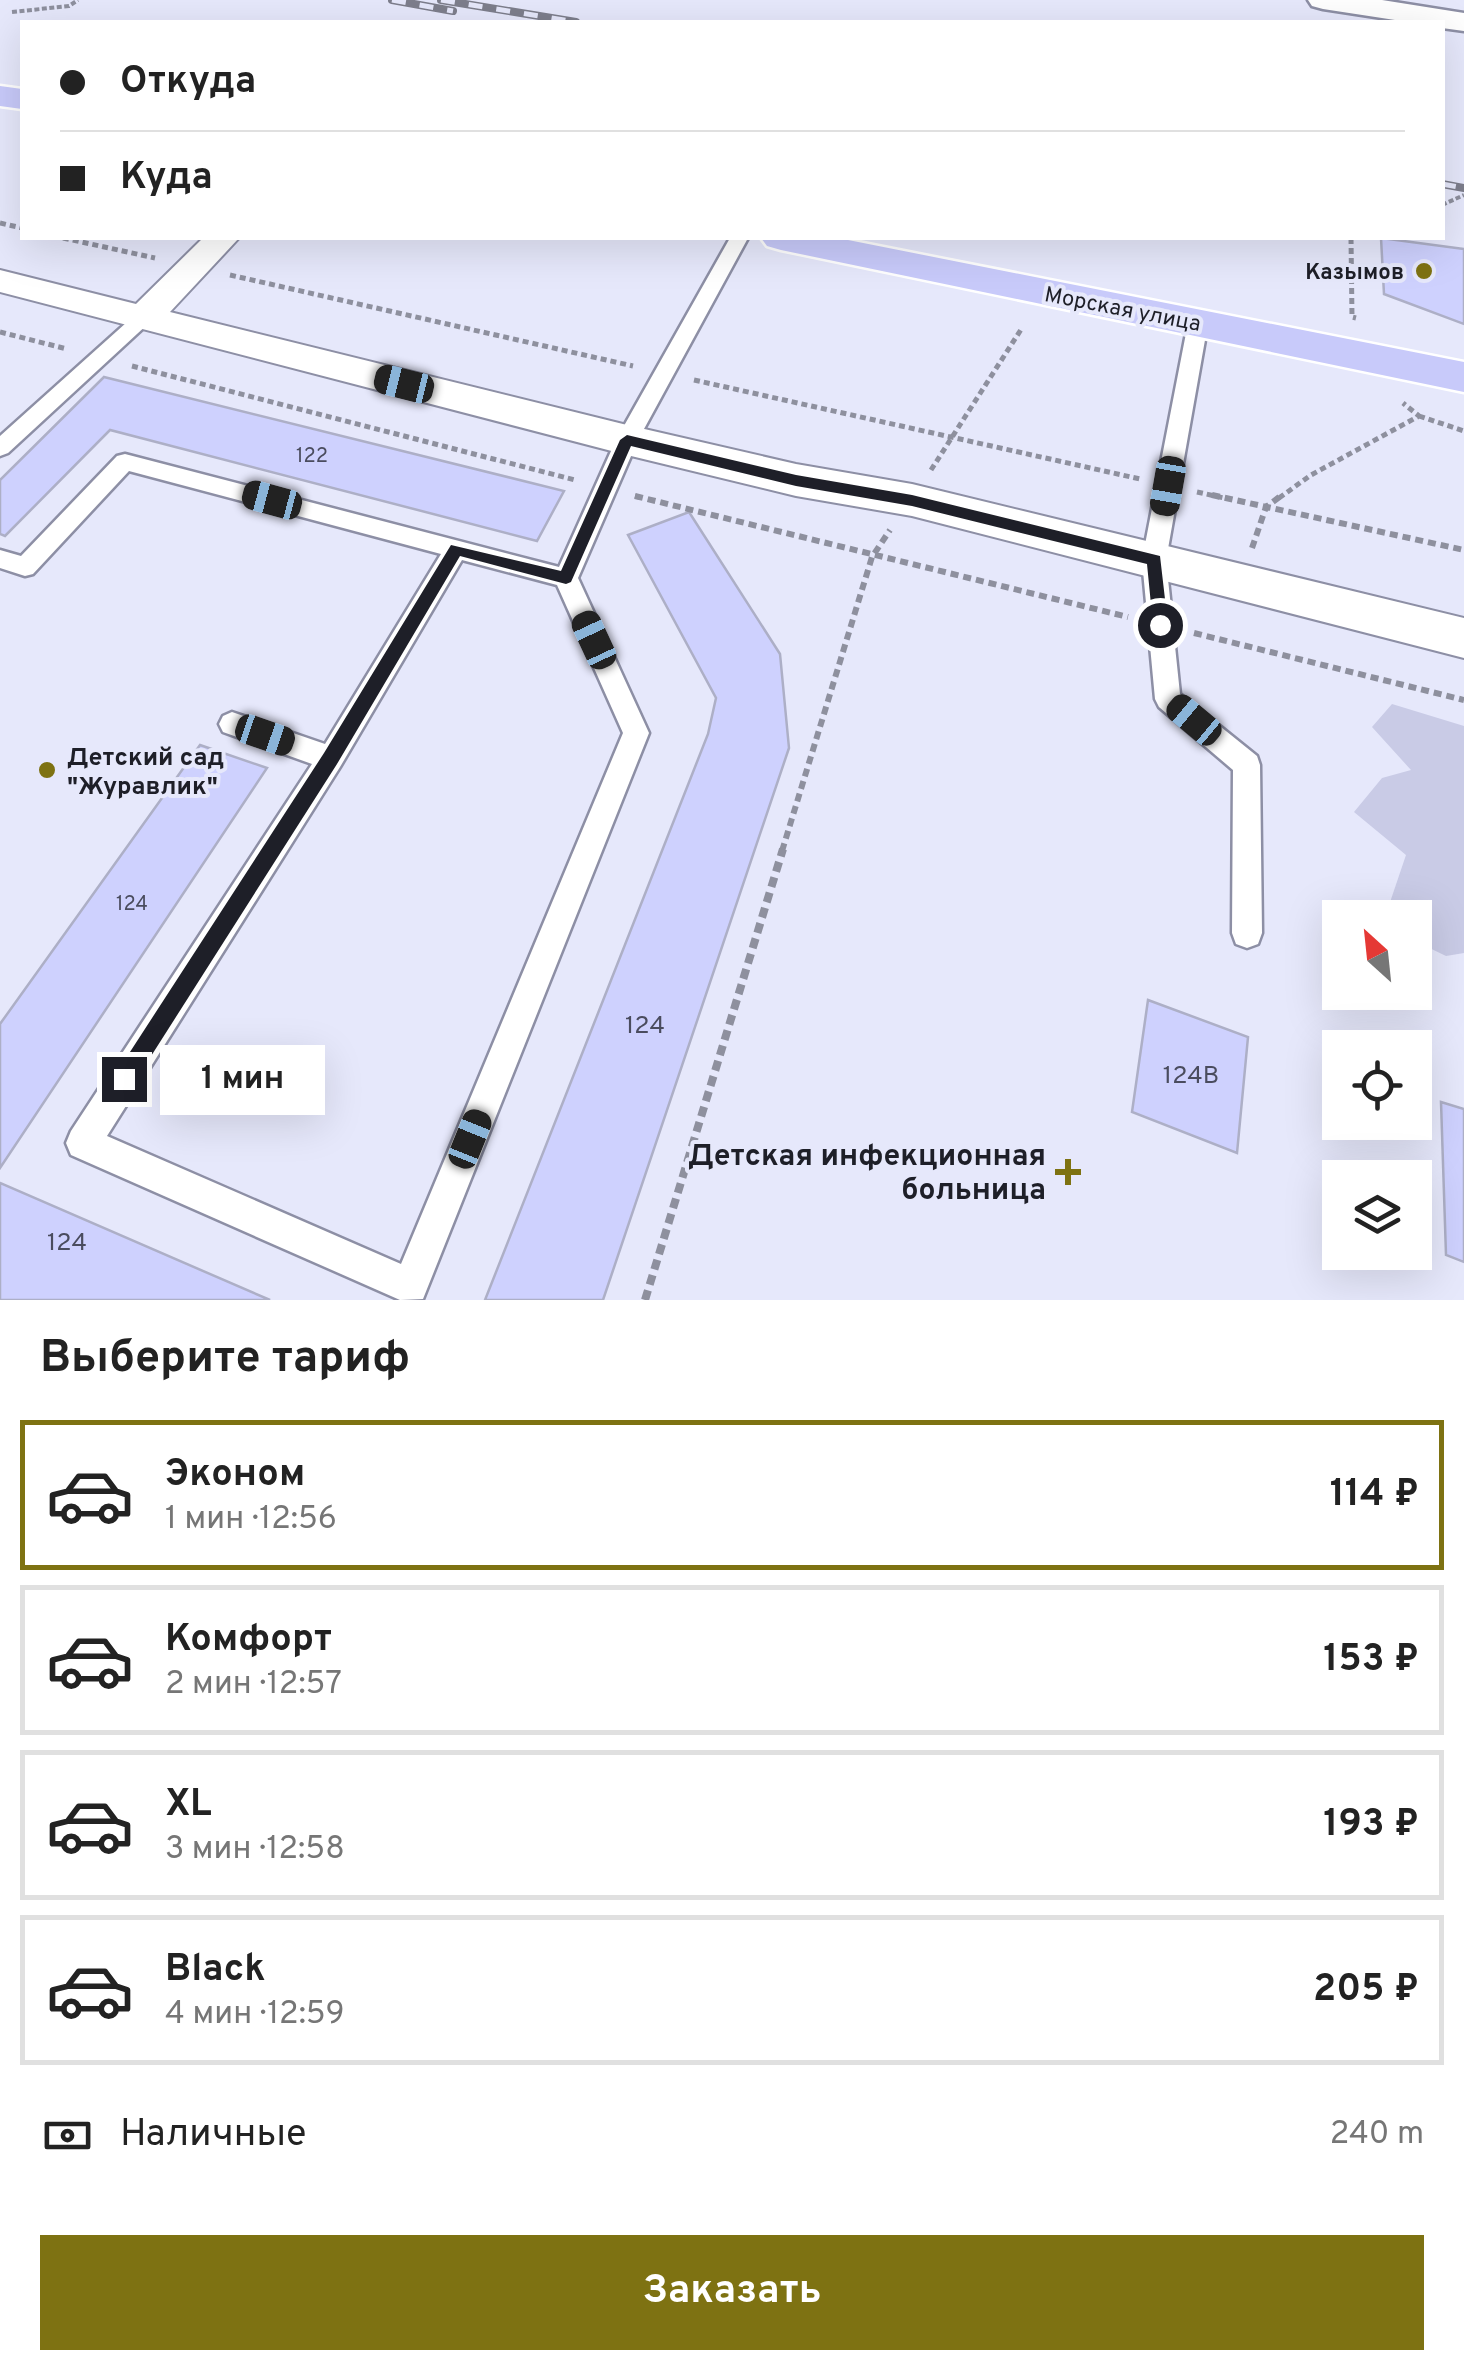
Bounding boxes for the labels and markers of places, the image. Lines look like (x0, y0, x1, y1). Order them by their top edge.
place label: Казымов (1305, 260, 1404, 287)
marker: Казымов (1413, 260, 1435, 282)
place label: Детский сад "Журавлик" (67, 743, 224, 804)
marker: Детский сад "Журавлик" (36, 759, 58, 781)
place label: Детская инфекционная больница (688, 1139, 1046, 1210)
marker: Детская инфекционная больница (1055, 1159, 1081, 1185)

